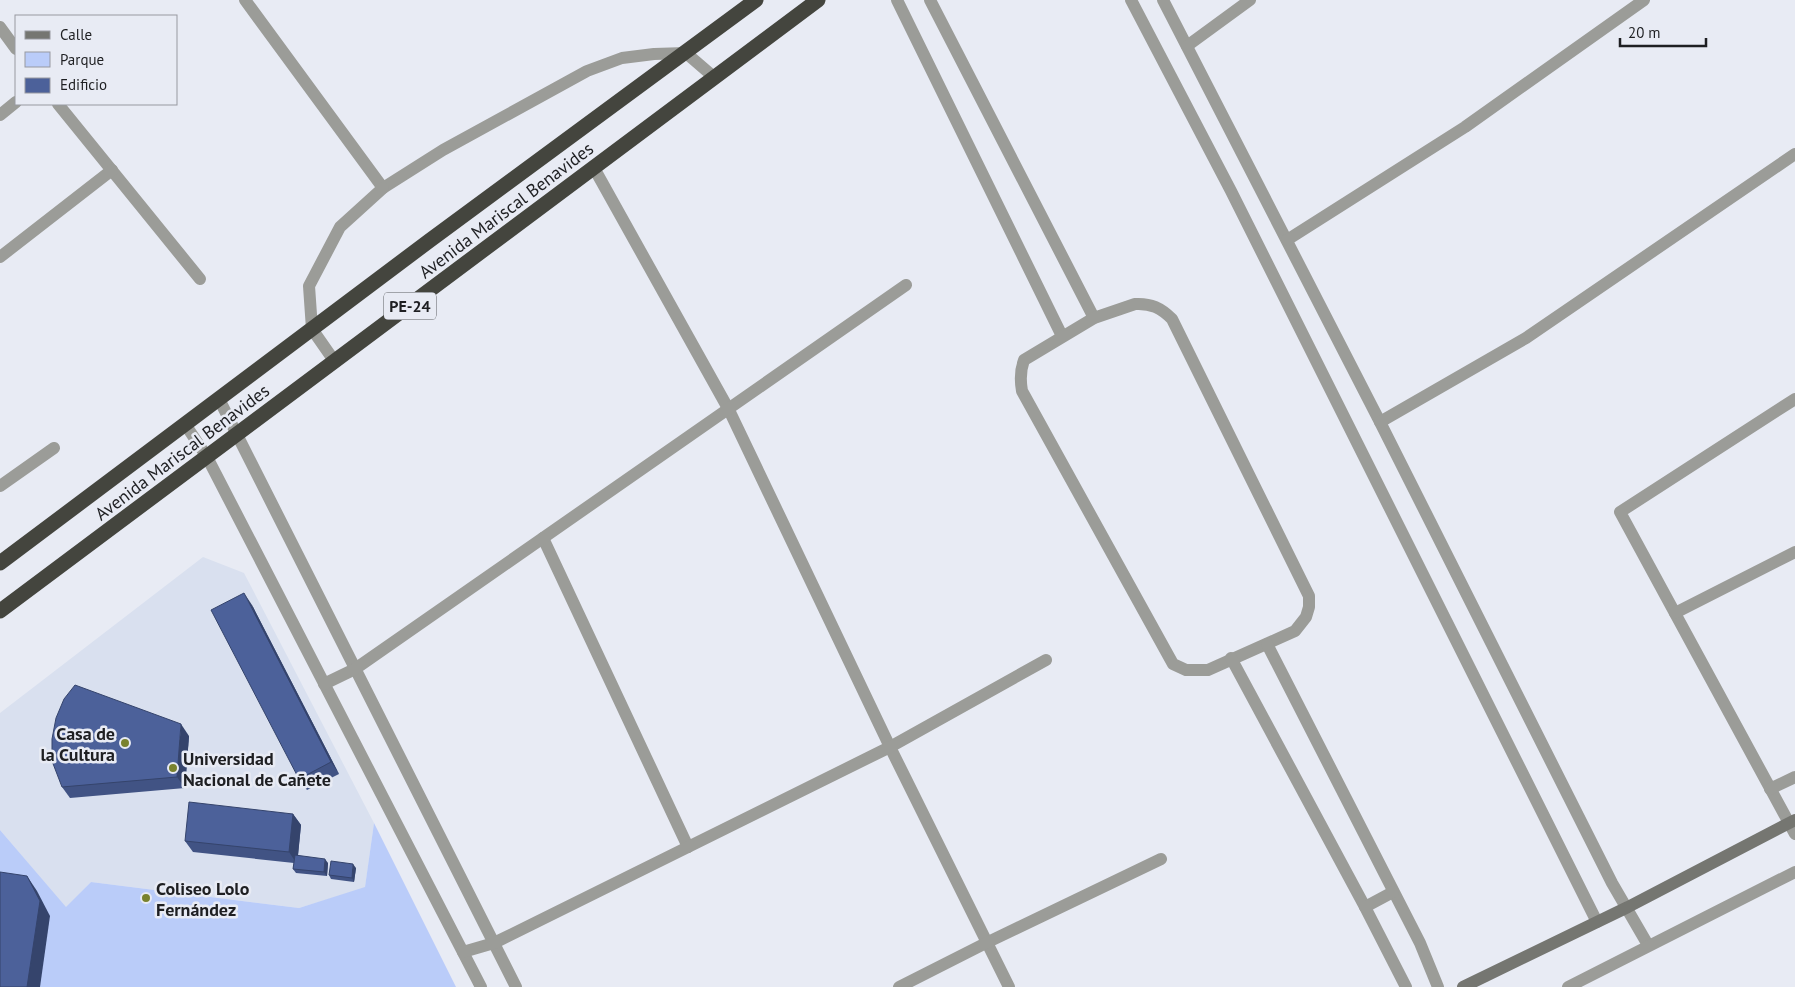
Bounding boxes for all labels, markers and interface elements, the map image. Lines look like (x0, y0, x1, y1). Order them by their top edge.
legend (15, 15, 178, 105)
scale bar (1620, 15, 1706, 47)
text: 20 m (1628, 23, 1661, 42)
text: Calle (60, 25, 92, 44)
text: Parque (60, 50, 104, 69)
text: Edificio (60, 75, 107, 94)
street label: Avenida Mariscal Benavides (414, 137, 598, 283)
road number: PE-24 (384, 292, 436, 320)
street label: Avenida Mariscal Benavides (90, 379, 274, 525)
place label: Casa de la Cultura (40, 722, 115, 766)
marker: Casa de la Cultura (119, 737, 131, 749)
place label: Universidad Nacional de Cañete (183, 747, 331, 791)
marker: Universidad Nacional de Cañete (167, 762, 179, 774)
place label: Coliseo Lolo Fernández (156, 877, 250, 921)
marker: Coliseo Lolo Fernández (140, 892, 152, 904)

